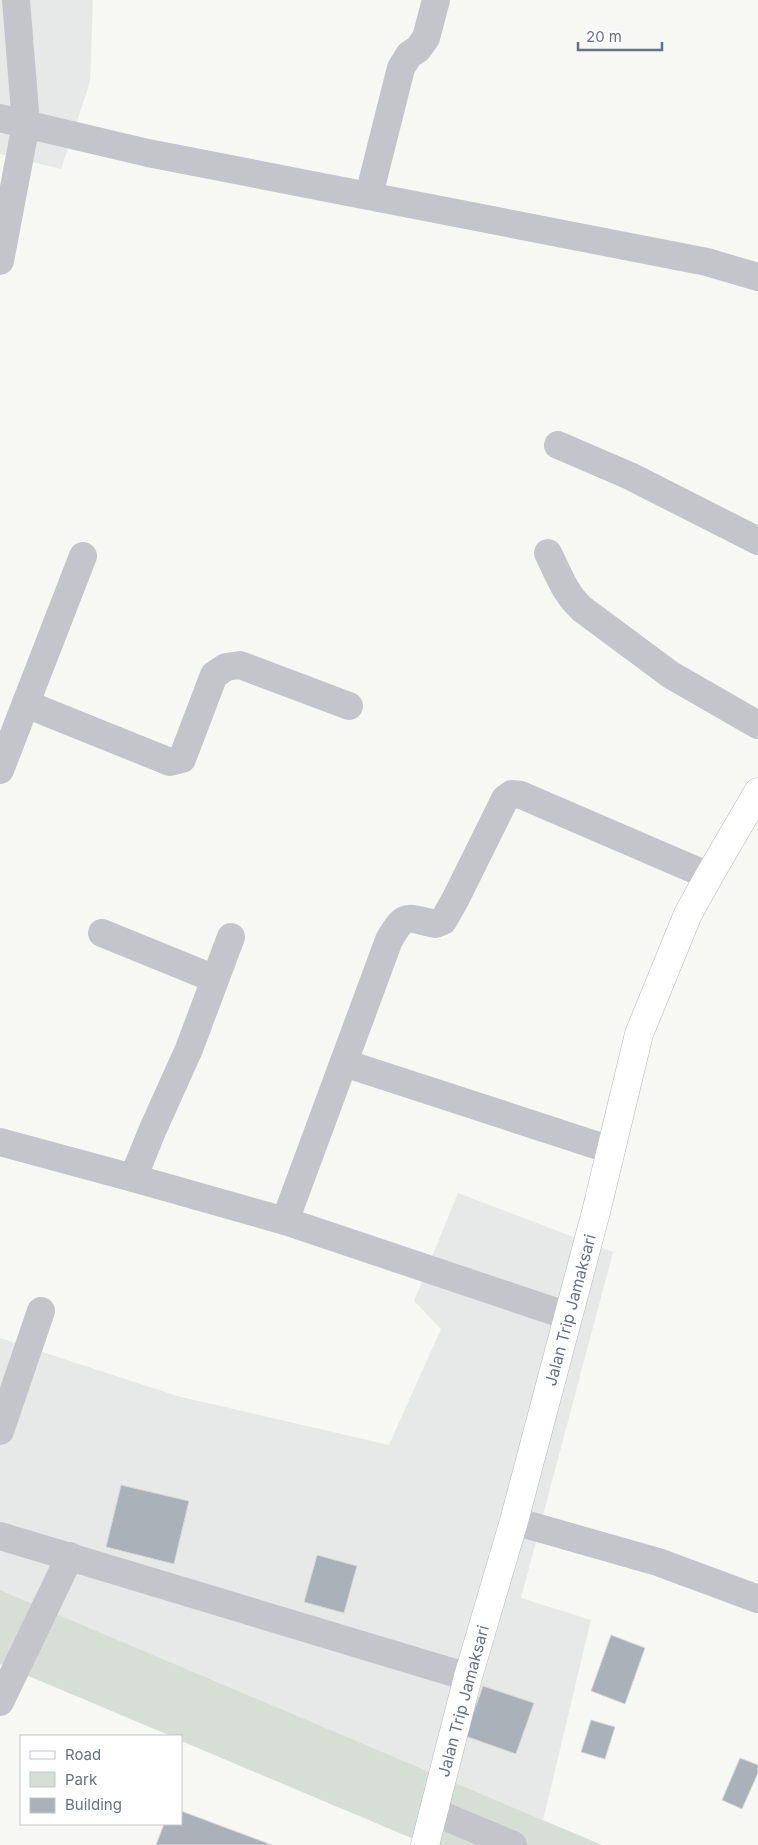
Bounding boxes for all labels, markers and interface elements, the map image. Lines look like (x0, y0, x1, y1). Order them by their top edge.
scale bar (578, 20, 662, 52)
text: 20 m (586, 27, 622, 46)
street label: Jalan Trip Jamaksari (540, 1232, 600, 1388)
street label: Jalan Trip Jamaksari (433, 1623, 493, 1779)
legend (20, 1735, 182, 1825)
text: Road (65, 1745, 101, 1764)
text: Park (65, 1770, 98, 1789)
text: Building (65, 1795, 122, 1814)

